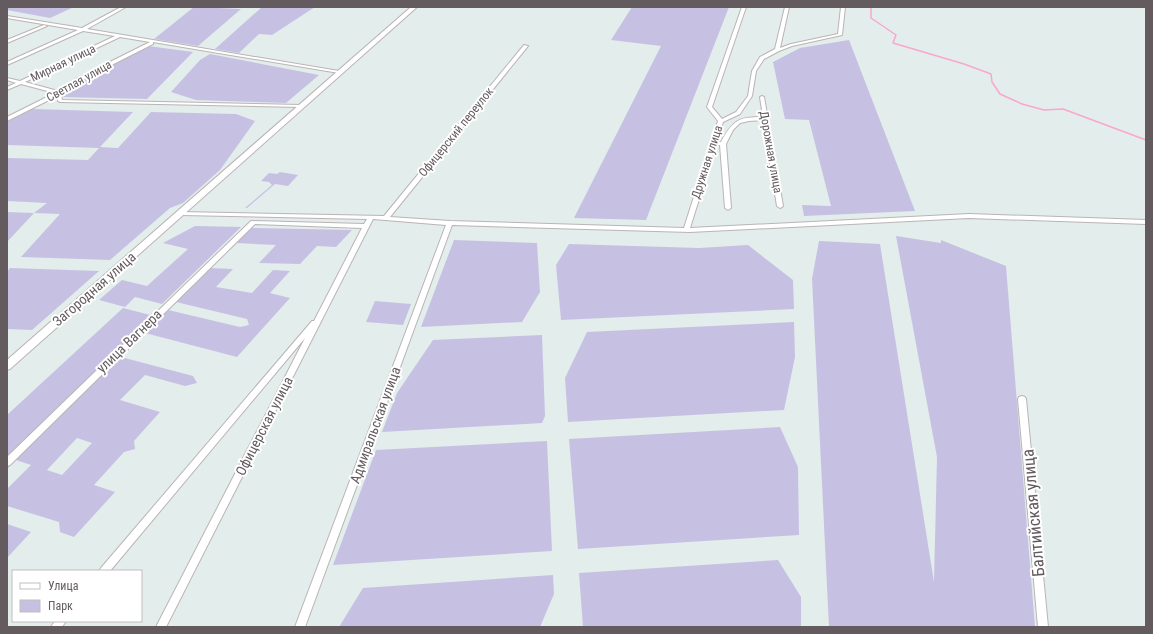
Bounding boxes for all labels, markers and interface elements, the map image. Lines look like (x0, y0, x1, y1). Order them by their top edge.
street label: Мирная улица (28, 41, 98, 85)
street label: Светлая улица (44, 57, 114, 105)
street label: Офицерский переулок (416, 84, 496, 179)
street label: Дорожная улица (757, 110, 785, 194)
street label: Дружная улица (689, 123, 726, 200)
street label: Загородная улица (49, 249, 139, 329)
street label: улица Вагнера (93, 306, 165, 376)
street label: Адмиральская улица (346, 364, 404, 486)
street label: Офицерская улица (232, 374, 296, 478)
street label: Балтийская улица (1017, 448, 1049, 578)
legend (12, 570, 142, 622)
text: Улица (48, 579, 79, 593)
text: Парк (48, 599, 73, 613)

